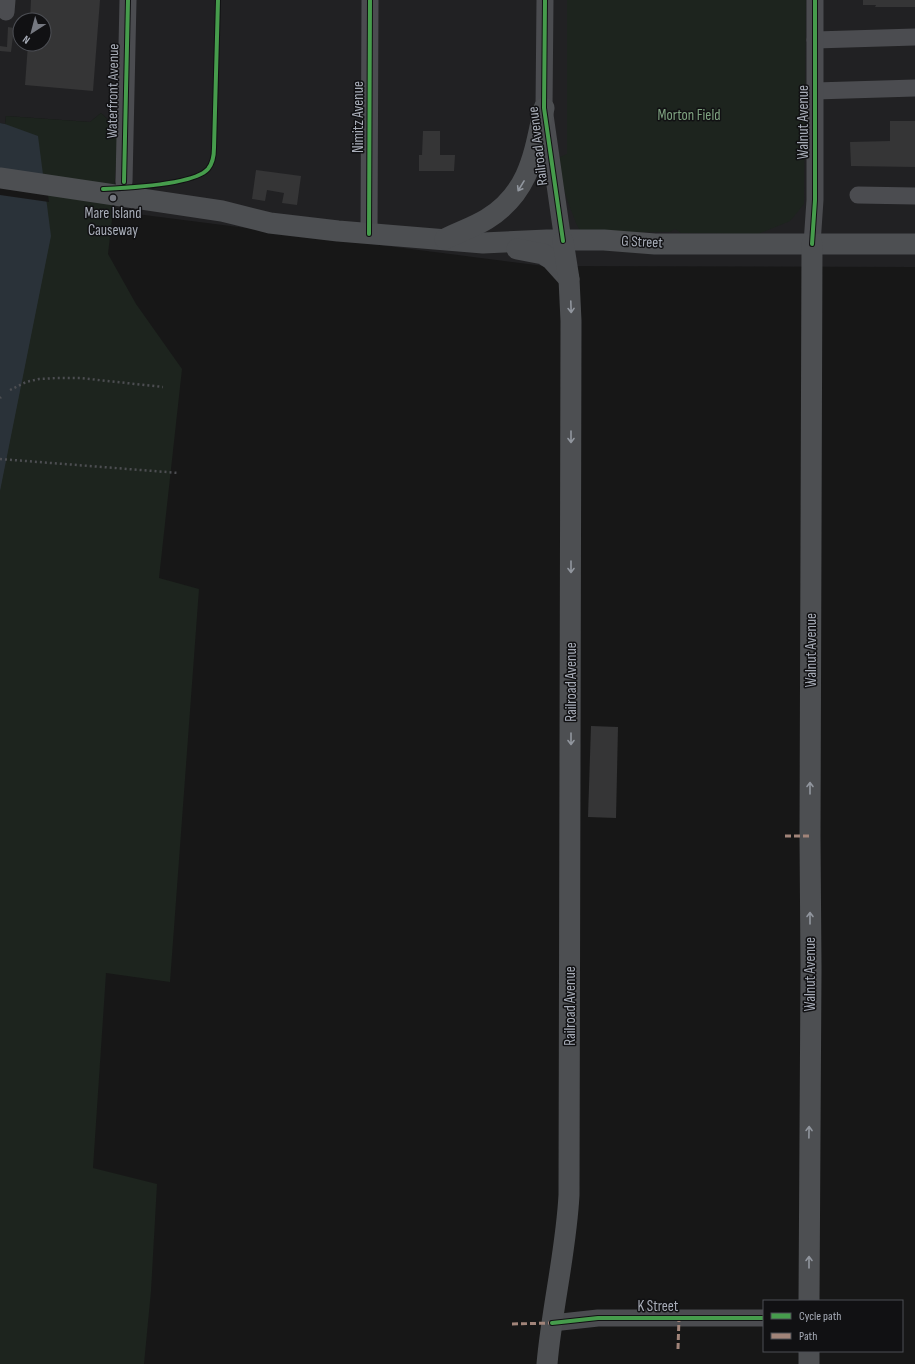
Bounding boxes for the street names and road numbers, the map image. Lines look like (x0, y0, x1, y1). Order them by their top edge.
street label: Waterfront Avenue (103, 43, 123, 139)
street label: Nimitz Avenue (349, 81, 368, 153)
street label: Walnut Avenue (794, 85, 813, 159)
street label: Railroad Avenue (524, 105, 552, 187)
street label: G Street (621, 231, 664, 253)
street label: Walnut Avenue (802, 613, 821, 687)
street label: Railroad Avenue (562, 642, 581, 722)
street label: Walnut Avenue (801, 937, 820, 1011)
street label: Railroad Avenue (561, 966, 580, 1046)
street label: K Street (638, 1297, 679, 1316)

